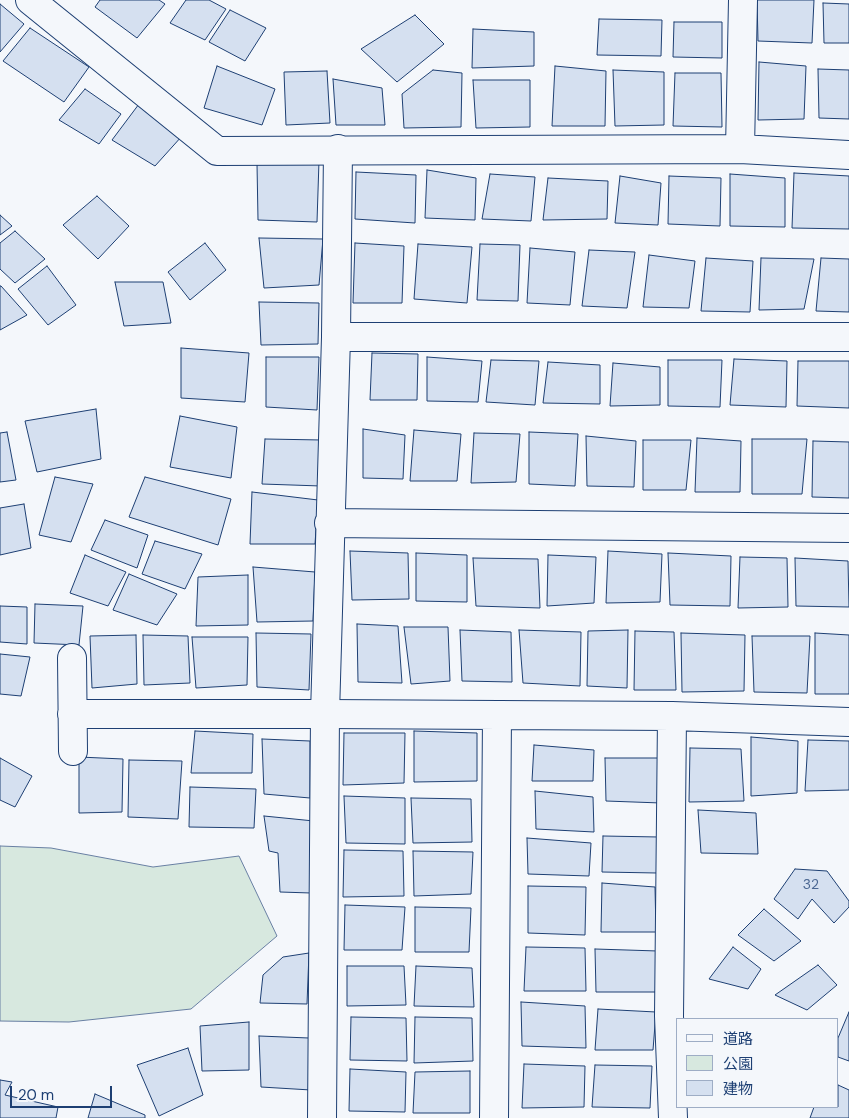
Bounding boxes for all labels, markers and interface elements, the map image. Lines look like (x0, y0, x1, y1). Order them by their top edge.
house number: 32 (803, 877, 819, 893)
legend (676, 1018, 839, 1108)
text: 道路 (723, 1029, 753, 1049)
text: 公園 (723, 1054, 753, 1074)
scale bar (12, 1076, 115, 1108)
text: 建物 (723, 1079, 753, 1099)
text: 20 m (18, 1085, 54, 1105)

